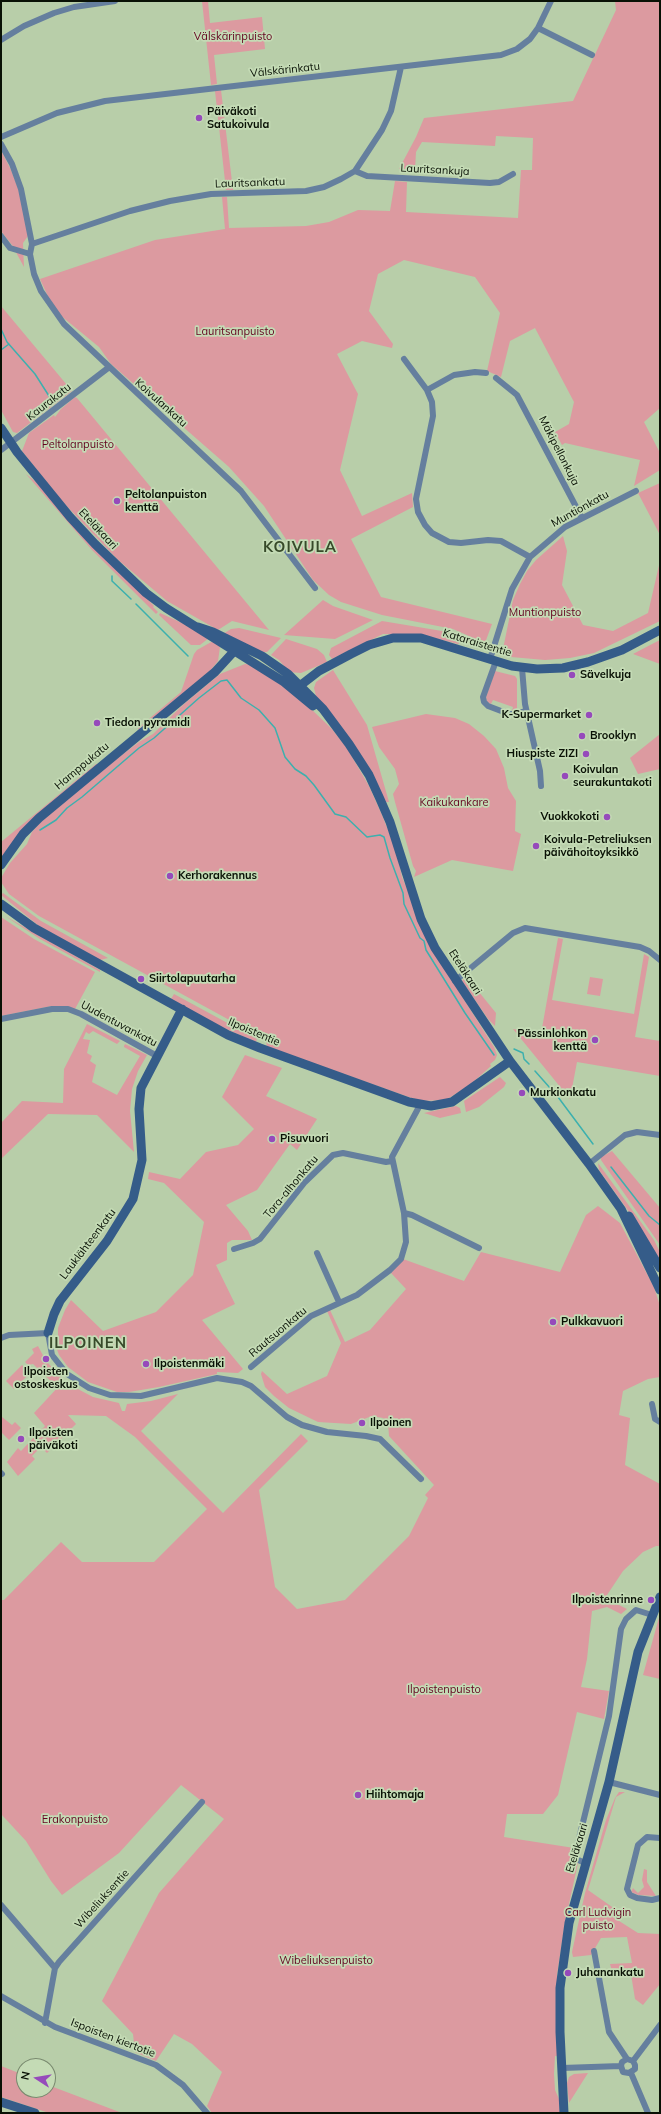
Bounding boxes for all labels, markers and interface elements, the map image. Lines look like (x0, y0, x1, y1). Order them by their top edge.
park label: Välskärinpuisto (194, 30, 272, 44)
street label: Välskärinkatu (249, 60, 321, 80)
place label: Päiväkoti Satukoivula (207, 105, 269, 131)
marker: Päiväkoti Satukoivula (194, 113, 204, 123)
street label: Lauritsankuja (400, 162, 470, 178)
street label: Lauritsankatu (215, 175, 285, 191)
park label: Lauritsanpuisto (196, 325, 274, 339)
street label: Koivulankatu (132, 376, 190, 430)
street label: Kaurakatu (24, 381, 74, 423)
street label: Mäkipellonkuja (536, 414, 582, 488)
park label: Peltolanpuisto (42, 438, 114, 452)
place label: Peltolanpuiston kenttä (125, 488, 207, 514)
street label: Muntionkatu (549, 488, 611, 530)
marker: Peltolanpuiston kenttä (112, 496, 122, 506)
street label: Eteläkaari (76, 506, 120, 552)
district label: KOIVULA (263, 538, 337, 556)
park label: Muntionpuisto (509, 606, 581, 620)
street label: Kataraistentie (441, 626, 513, 660)
place label: Sävelkuja (580, 668, 631, 682)
marker: Sävelkuja (567, 670, 577, 680)
place label: K-Supermarket (501, 708, 581, 722)
marker: K-Supermarket (584, 710, 594, 720)
place label: Tiedon pyramidi (105, 716, 190, 730)
marker: Tiedon pyramidi (92, 718, 102, 728)
place label: Brooklyn (590, 729, 636, 743)
marker: Brooklyn (577, 731, 587, 741)
street label: Hamppukatu (52, 740, 112, 792)
place label: Hiuspiste ZIZI (507, 747, 578, 761)
marker: Hiuspiste ZIZI (581, 749, 591, 759)
place label: Koivulan seurakuntakoti (573, 763, 652, 789)
marker: Koivulan seurakuntakoti (560, 771, 570, 781)
park label: Kaikukankare (420, 796, 488, 810)
place label: Vuokkokoti (541, 810, 599, 824)
marker: Vuokkokoti (602, 812, 612, 822)
place label: Koivula-Petreliuksen päivähoitoyksikkö (544, 833, 652, 859)
marker: Koivula-Petreliuksen päivähoitoyksikkö (531, 841, 541, 851)
place label: Kerhorakennus (178, 869, 257, 883)
marker: Kerhorakennus (165, 871, 175, 881)
street label: Eteläkaari (446, 947, 484, 997)
place label: Siirtolapuutarha (149, 972, 235, 986)
marker: Siirtolapuutarha (136, 974, 146, 984)
street label: Uudentuvankatu (78, 998, 160, 1050)
street label: Ilpoistentie (226, 1015, 282, 1049)
place label: Pässinlohkon kenttä (517, 1027, 587, 1053)
marker: Pässinlohkon kenttä (590, 1035, 600, 1045)
place label: Murkionkatu (530, 1086, 596, 1100)
marker: Murkionkatu (517, 1088, 527, 1098)
place label: Pisuvuori (280, 1132, 329, 1146)
marker: Pisuvuori (267, 1134, 277, 1144)
street label: Tora-alhonkatu (261, 1153, 321, 1221)
street label: Lauklähteenkatu (57, 1206, 119, 1282)
street label: Rautsuonkatu (246, 1304, 310, 1360)
place label: Pulkkavuori (561, 1315, 623, 1329)
marker: Pulkkavuori (548, 1317, 558, 1327)
district label: ILPOINEN (49, 1334, 127, 1352)
marker: Ilpoisten ostoskeskus (41, 1354, 51, 1364)
place label: Ilpoistenmäki (154, 1357, 224, 1371)
marker: Ilpoistenmäki (141, 1359, 151, 1369)
place label: Ilpoisten ostoskeskus (14, 1365, 78, 1391)
place label: Ilpoinen (370, 1416, 411, 1430)
marker: Ilpoinen (357, 1418, 367, 1428)
place label: Ilpoisten päiväkoti (29, 1426, 78, 1452)
marker: Ilpoisten päiväkoti (16, 1434, 26, 1444)
place label: Ilpoistenrinne (572, 1593, 643, 1607)
marker: Ilpoistenrinne (646, 1595, 656, 1605)
park label: Ilpoistenpuisto (407, 1683, 481, 1697)
place label: Hiihtomaja (366, 1788, 424, 1802)
marker: Hiihtomaja (353, 1790, 363, 1800)
park label: Erakonpuisto (42, 1813, 108, 1827)
street label: Eteläkaari (563, 1822, 591, 1874)
street label: Wibeliuksentie (72, 1867, 132, 1931)
park label: Carl Ludvigin puisto (565, 1906, 631, 1932)
park label: Wibeliuksenpuisto (279, 1954, 373, 1968)
place label: Juhanankatu (576, 1966, 644, 1980)
marker: Juhanankatu (563, 1968, 573, 1978)
street label: Ispoisten kiertotie (69, 2016, 157, 2060)
north arrow (16, 2058, 56, 2098)
text: N (18, 2070, 33, 2081)

